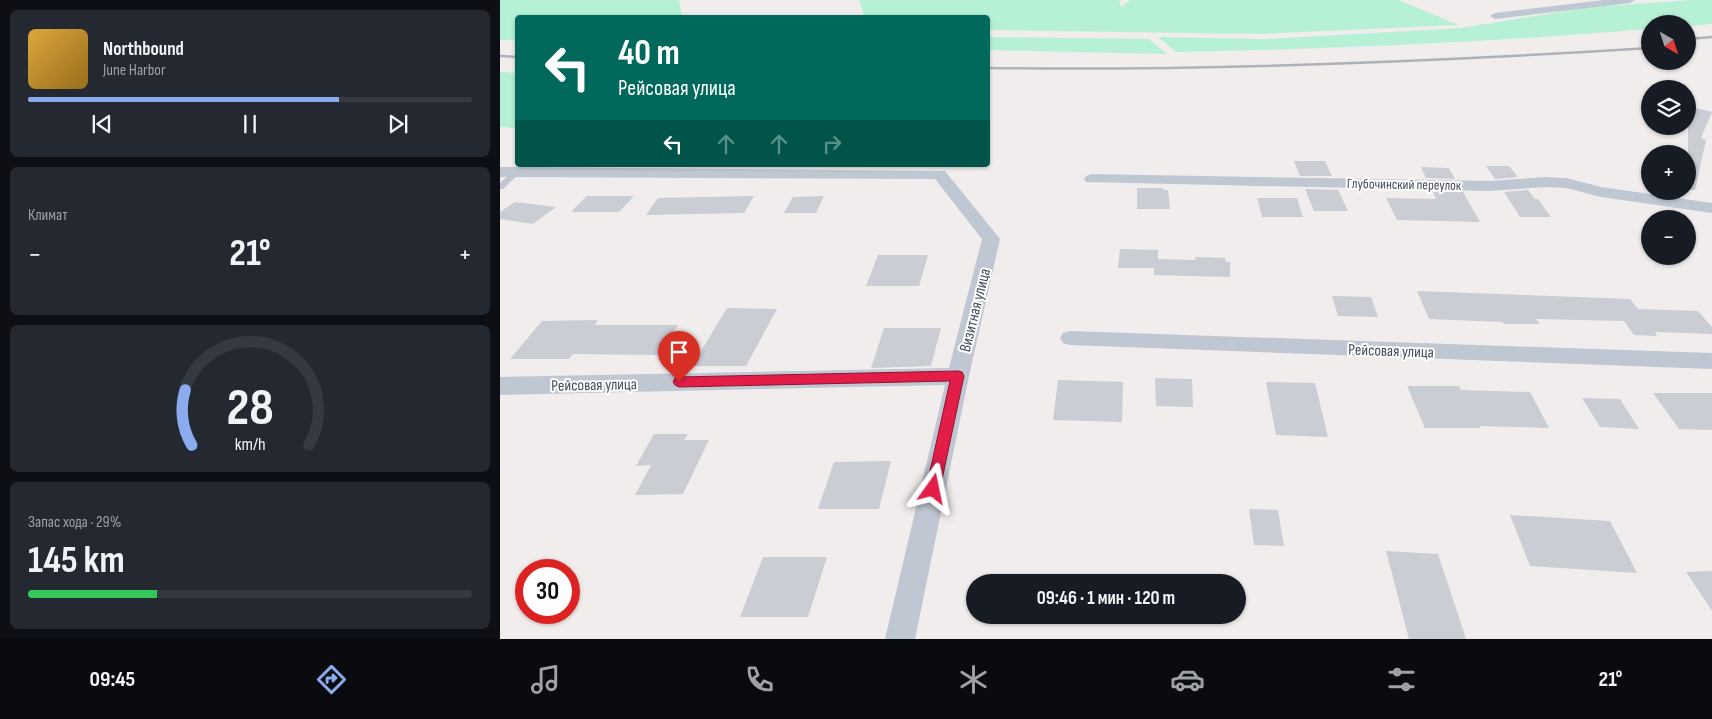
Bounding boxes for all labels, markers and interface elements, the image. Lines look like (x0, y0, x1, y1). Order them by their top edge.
north arrow (1641, 15, 1696, 70)
map controls (1641, 15, 1696, 265)
text: 40 m (618, 32, 680, 75)
icon: left (535, 35, 600, 100)
text: Northbound (103, 38, 184, 61)
text: June Harbor (103, 61, 166, 80)
text: Рейсовая улица (618, 75, 736, 102)
button: layers (1641, 80, 1696, 135)
icon: previous (88, 110, 116, 138)
icon: pause (236, 110, 264, 138)
icon: next (384, 110, 412, 138)
icon: left (659, 130, 687, 158)
icon: ahead (712, 130, 740, 158)
icon: ahead (765, 130, 793, 158)
icon: right (818, 130, 846, 158)
button: + (1641, 145, 1696, 200)
street label: Глубочинский переулок (1347, 175, 1462, 194)
text: Климат (28, 206, 68, 225)
button: − (1641, 210, 1696, 265)
text: 21° (229, 231, 271, 276)
text: − (28, 238, 42, 271)
text: + (458, 238, 472, 271)
street label: Визитная улица (956, 267, 995, 354)
pin (658, 331, 700, 382)
icon: arrive (665, 338, 693, 366)
street label: Рейсовая улица (1348, 341, 1434, 362)
street label: Рейсовая улица (551, 375, 637, 396)
text: 28 (226, 377, 274, 440)
text: km/h (235, 434, 265, 455)
position arrow (906, 462, 958, 514)
text: Запас хода · 29% (28, 513, 121, 532)
text: 145 km (28, 538, 125, 583)
speed limit sign: 30 (515, 559, 580, 624)
text: 09:46 · 1 мин · 120 m (1037, 587, 1175, 610)
icon: directions (314, 662, 349, 697)
icon: music (528, 662, 563, 697)
icon: phone (742, 662, 777, 697)
icon: climate (956, 662, 991, 697)
icon: car (1170, 662, 1205, 697)
icon: filters (1384, 662, 1419, 697)
text: 09:45 (90, 666, 135, 693)
text: 21° (1598, 666, 1622, 693)

